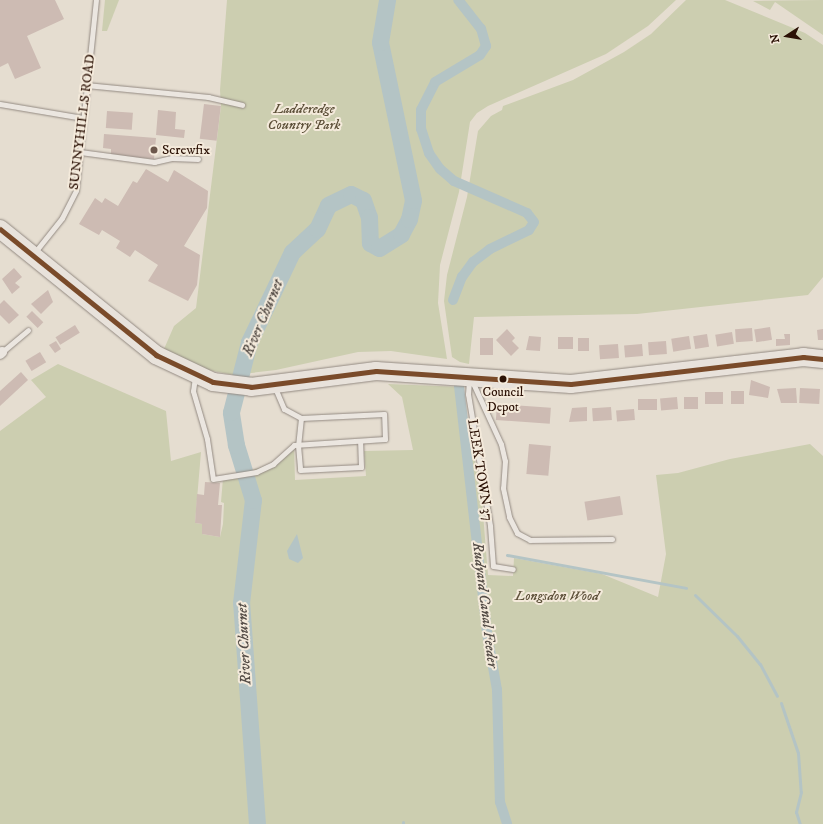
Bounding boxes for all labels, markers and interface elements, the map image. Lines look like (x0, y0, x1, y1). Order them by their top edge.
north arrow (767, 16, 807, 56)
text: N (767, 33, 783, 44)
street label: SUNNYHILLS ROAD (65, 53, 99, 191)
park label: Ladderedge Country Park (268, 101, 340, 134)
place label: Screwfix (162, 142, 210, 158)
marker: Screwfix (149, 145, 159, 155)
water label: River Churnet (239, 277, 287, 359)
marker: Council Depot (498, 374, 508, 384)
place label: Council Depot (483, 385, 523, 416)
street label: LEEK TOWN 37 (464, 418, 496, 522)
water label: Rudyard Canal Feeder (468, 541, 502, 669)
park label: Longsdon Wood (515, 588, 599, 604)
water label: River Churnet (233, 603, 255, 685)

